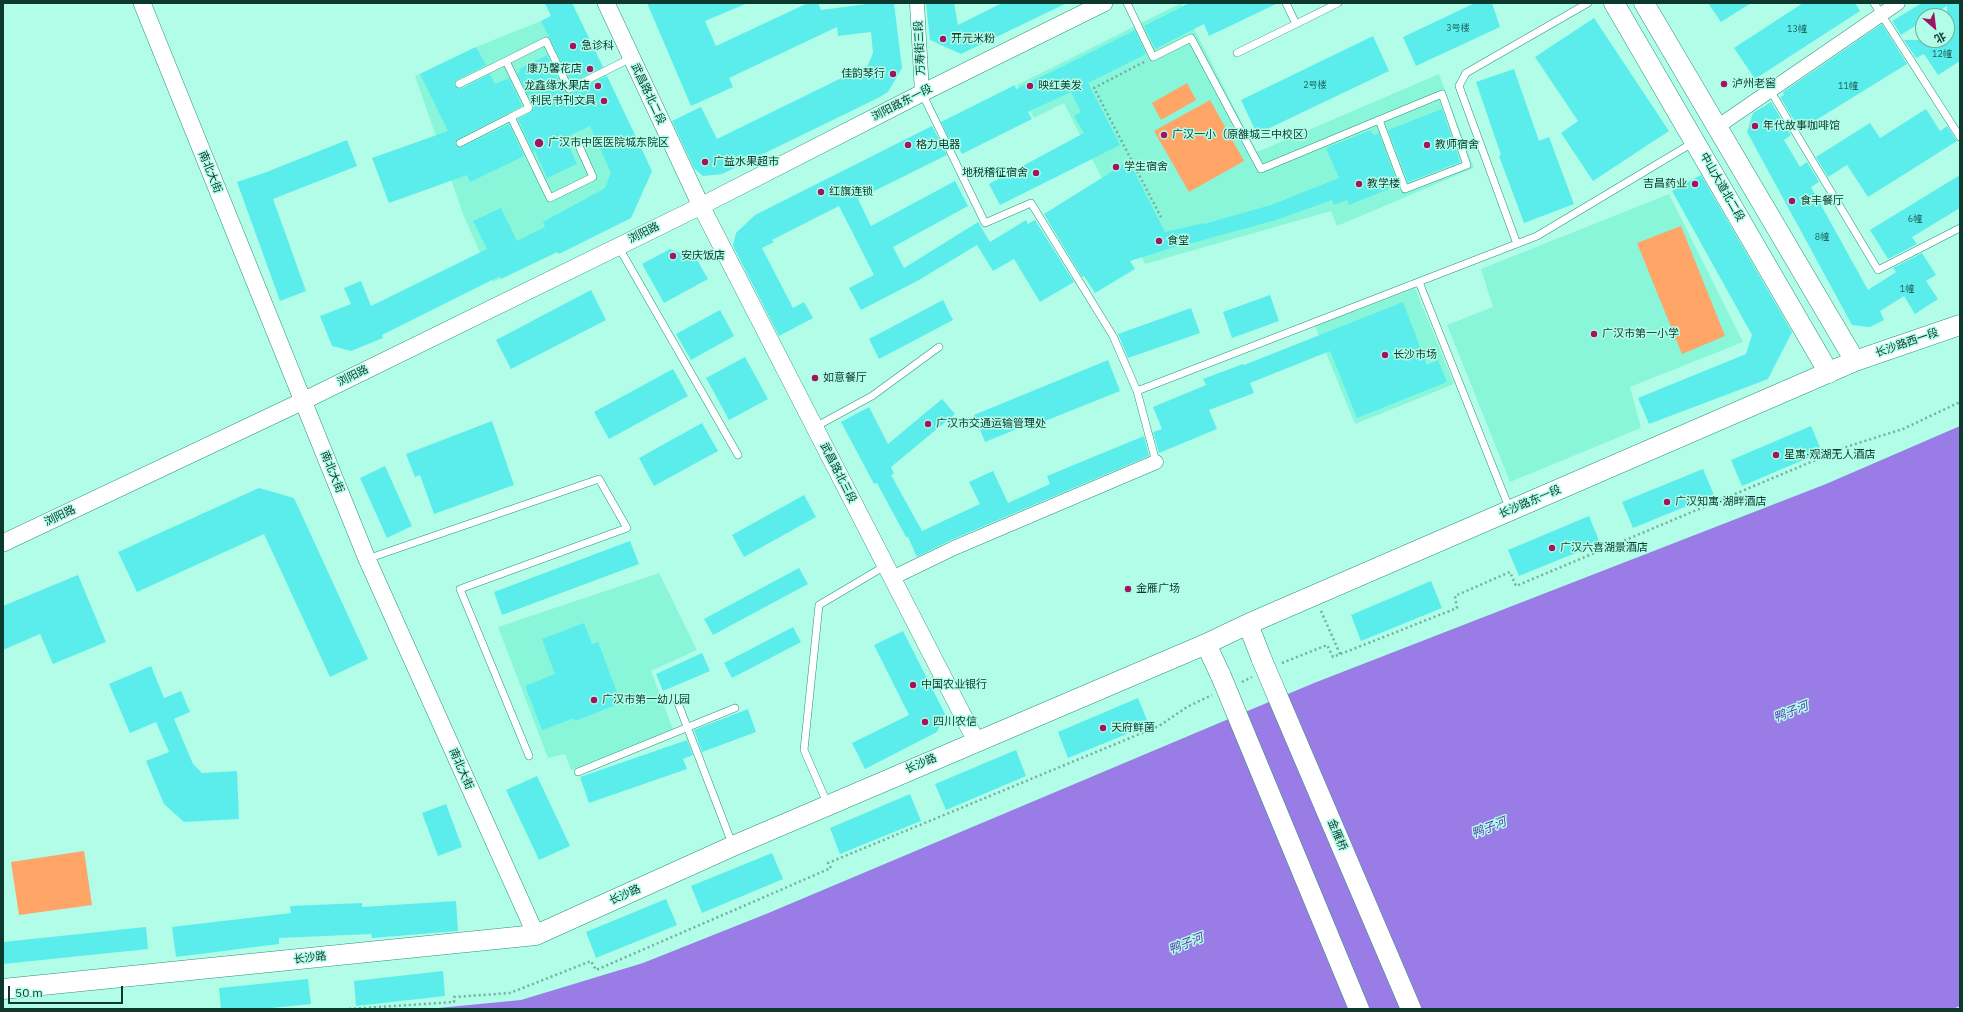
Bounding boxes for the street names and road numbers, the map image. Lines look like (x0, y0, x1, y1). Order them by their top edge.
street label: 万寿街三段 (912, 20, 928, 76)
street label: 武昌路北二段 (628, 61, 668, 127)
street label: 浏阳路东一段 (870, 82, 934, 124)
street label: 南北大街 (196, 149, 224, 195)
street label: 中山大道北二段 (1697, 150, 1747, 224)
street label: 浏阳路 (626, 220, 662, 246)
street label: 长沙路西一段 (1874, 326, 1940, 360)
street label: 浏阳路 (335, 363, 371, 389)
street label: 武昌路北三段 (817, 441, 859, 505)
street label: 南北大街 (318, 449, 346, 495)
street label: 长沙路东一段 (1497, 483, 1563, 521)
street label: 浏阳路 (42, 503, 78, 529)
street label: 南北大街 (446, 746, 476, 792)
street label: 长沙路 (903, 751, 939, 777)
street label: 金雁桥 (1324, 817, 1350, 853)
street label: 长沙路 (607, 882, 643, 908)
street label: 长沙路 (293, 950, 327, 966)

